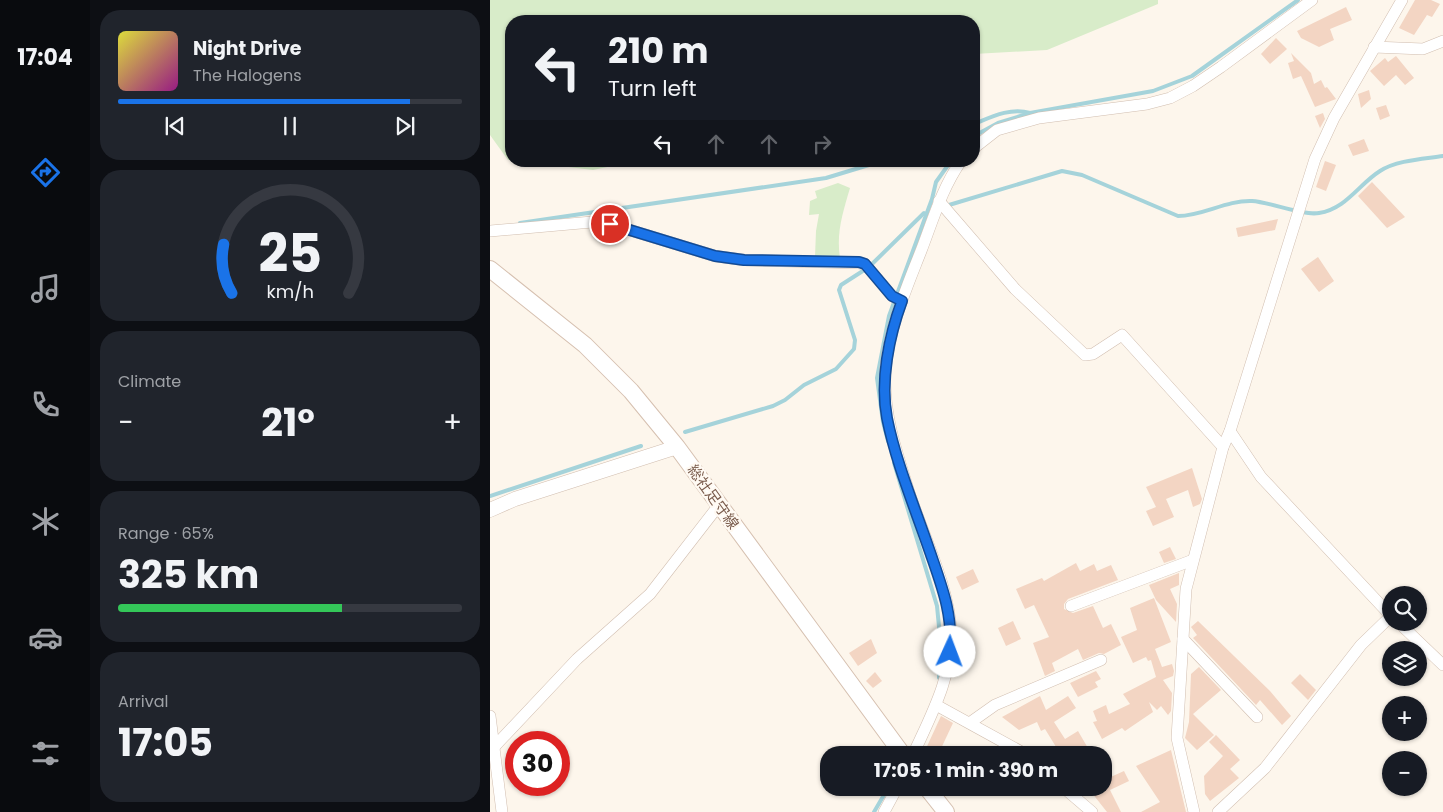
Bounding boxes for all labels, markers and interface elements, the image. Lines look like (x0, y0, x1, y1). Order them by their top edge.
text: 210 m (608, 26, 708, 75)
text: Night Drive (193, 35, 302, 62)
icon: left (525, 35, 590, 100)
text: 17:04 (17, 42, 73, 73)
text: The Halogens (193, 64, 301, 87)
text: Turn left (608, 73, 696, 104)
icon: previous (161, 112, 189, 140)
icon: pause (276, 112, 304, 140)
icon: next (391, 112, 419, 140)
icon: left (649, 130, 677, 158)
icon: ahead (702, 130, 730, 158)
icon: ahead (755, 130, 783, 158)
icon: right (808, 130, 836, 158)
icon: directions (28, 155, 63, 190)
pin (589, 203, 631, 245)
icon: arrive (596, 210, 624, 238)
text: 25 (258, 217, 322, 290)
icon: music (28, 271, 63, 306)
text: km/h (266, 279, 314, 304)
text: Climate (118, 370, 181, 393)
icon: phone (28, 387, 63, 422)
text: 21° (261, 396, 315, 449)
text: − (118, 403, 133, 442)
text: + (443, 403, 462, 442)
street label: 総社足守線 (683, 460, 744, 533)
icon: climate (28, 504, 63, 539)
text: Range · 65% (118, 522, 214, 545)
text: 325 km (118, 548, 259, 601)
map controls (1382, 586, 1427, 796)
button: search (1382, 586, 1427, 631)
icon: car (28, 620, 63, 655)
position arrow (923, 625, 975, 677)
button: layers (1382, 641, 1427, 686)
text: Arrival (118, 690, 168, 713)
button: + (1382, 696, 1427, 741)
text: 17:05 (118, 716, 213, 769)
speed limit sign: 30 (505, 731, 570, 796)
icon: filters (28, 736, 63, 771)
button: − (1382, 751, 1427, 796)
text: 17:05 · 1 min · 390 m (874, 757, 1058, 784)

